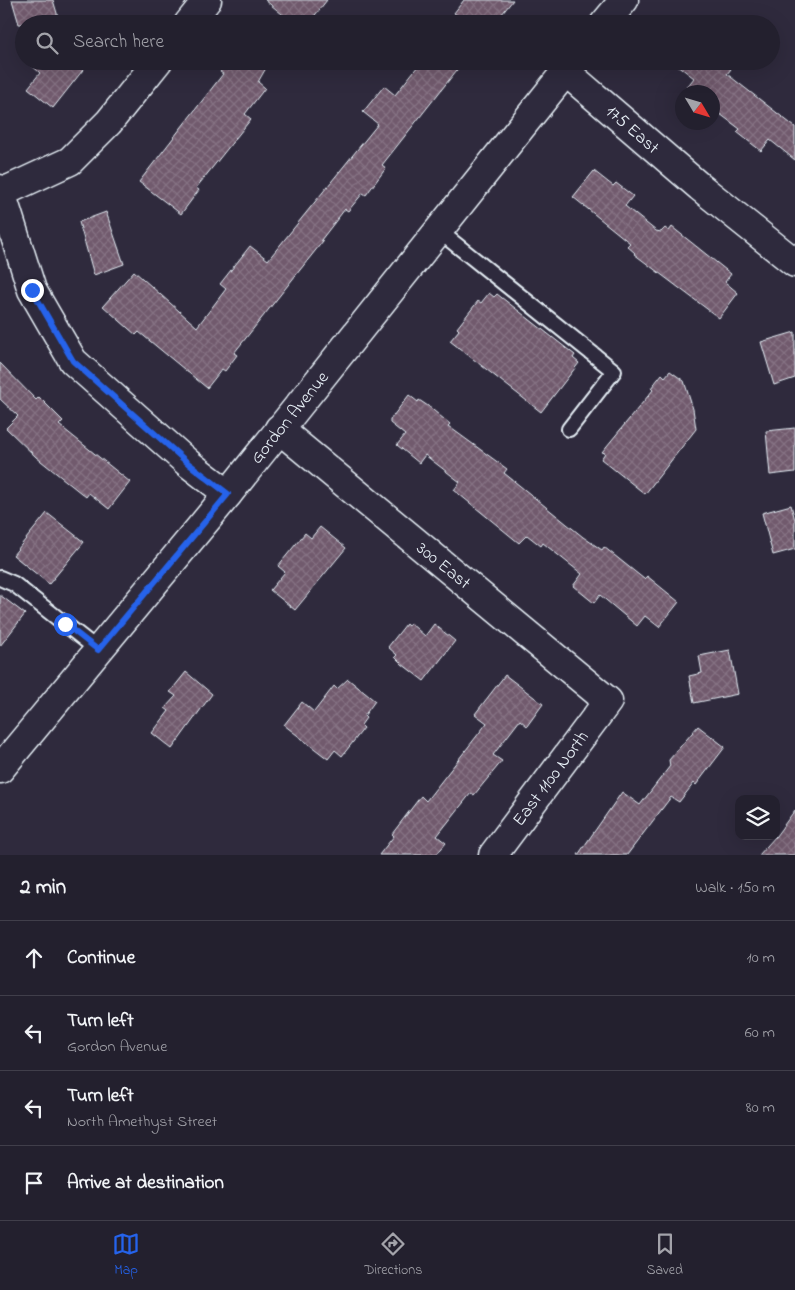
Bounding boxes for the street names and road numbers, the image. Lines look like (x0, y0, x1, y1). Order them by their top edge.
street label: 175 East (599, 100, 664, 161)
street label: Gordon Avenue (245, 365, 337, 470)
street label: 300 East (410, 537, 476, 597)
street label: East 1100 North (507, 726, 596, 832)

